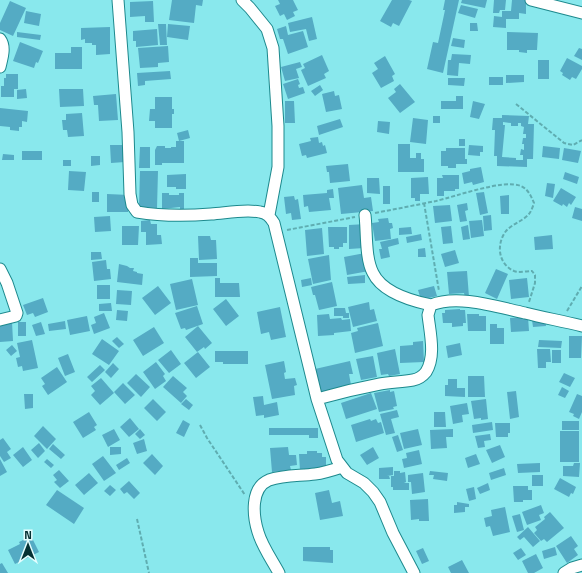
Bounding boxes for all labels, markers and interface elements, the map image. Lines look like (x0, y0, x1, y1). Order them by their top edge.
north arrow (8, 525, 48, 565)
text: N (24, 527, 32, 543)

